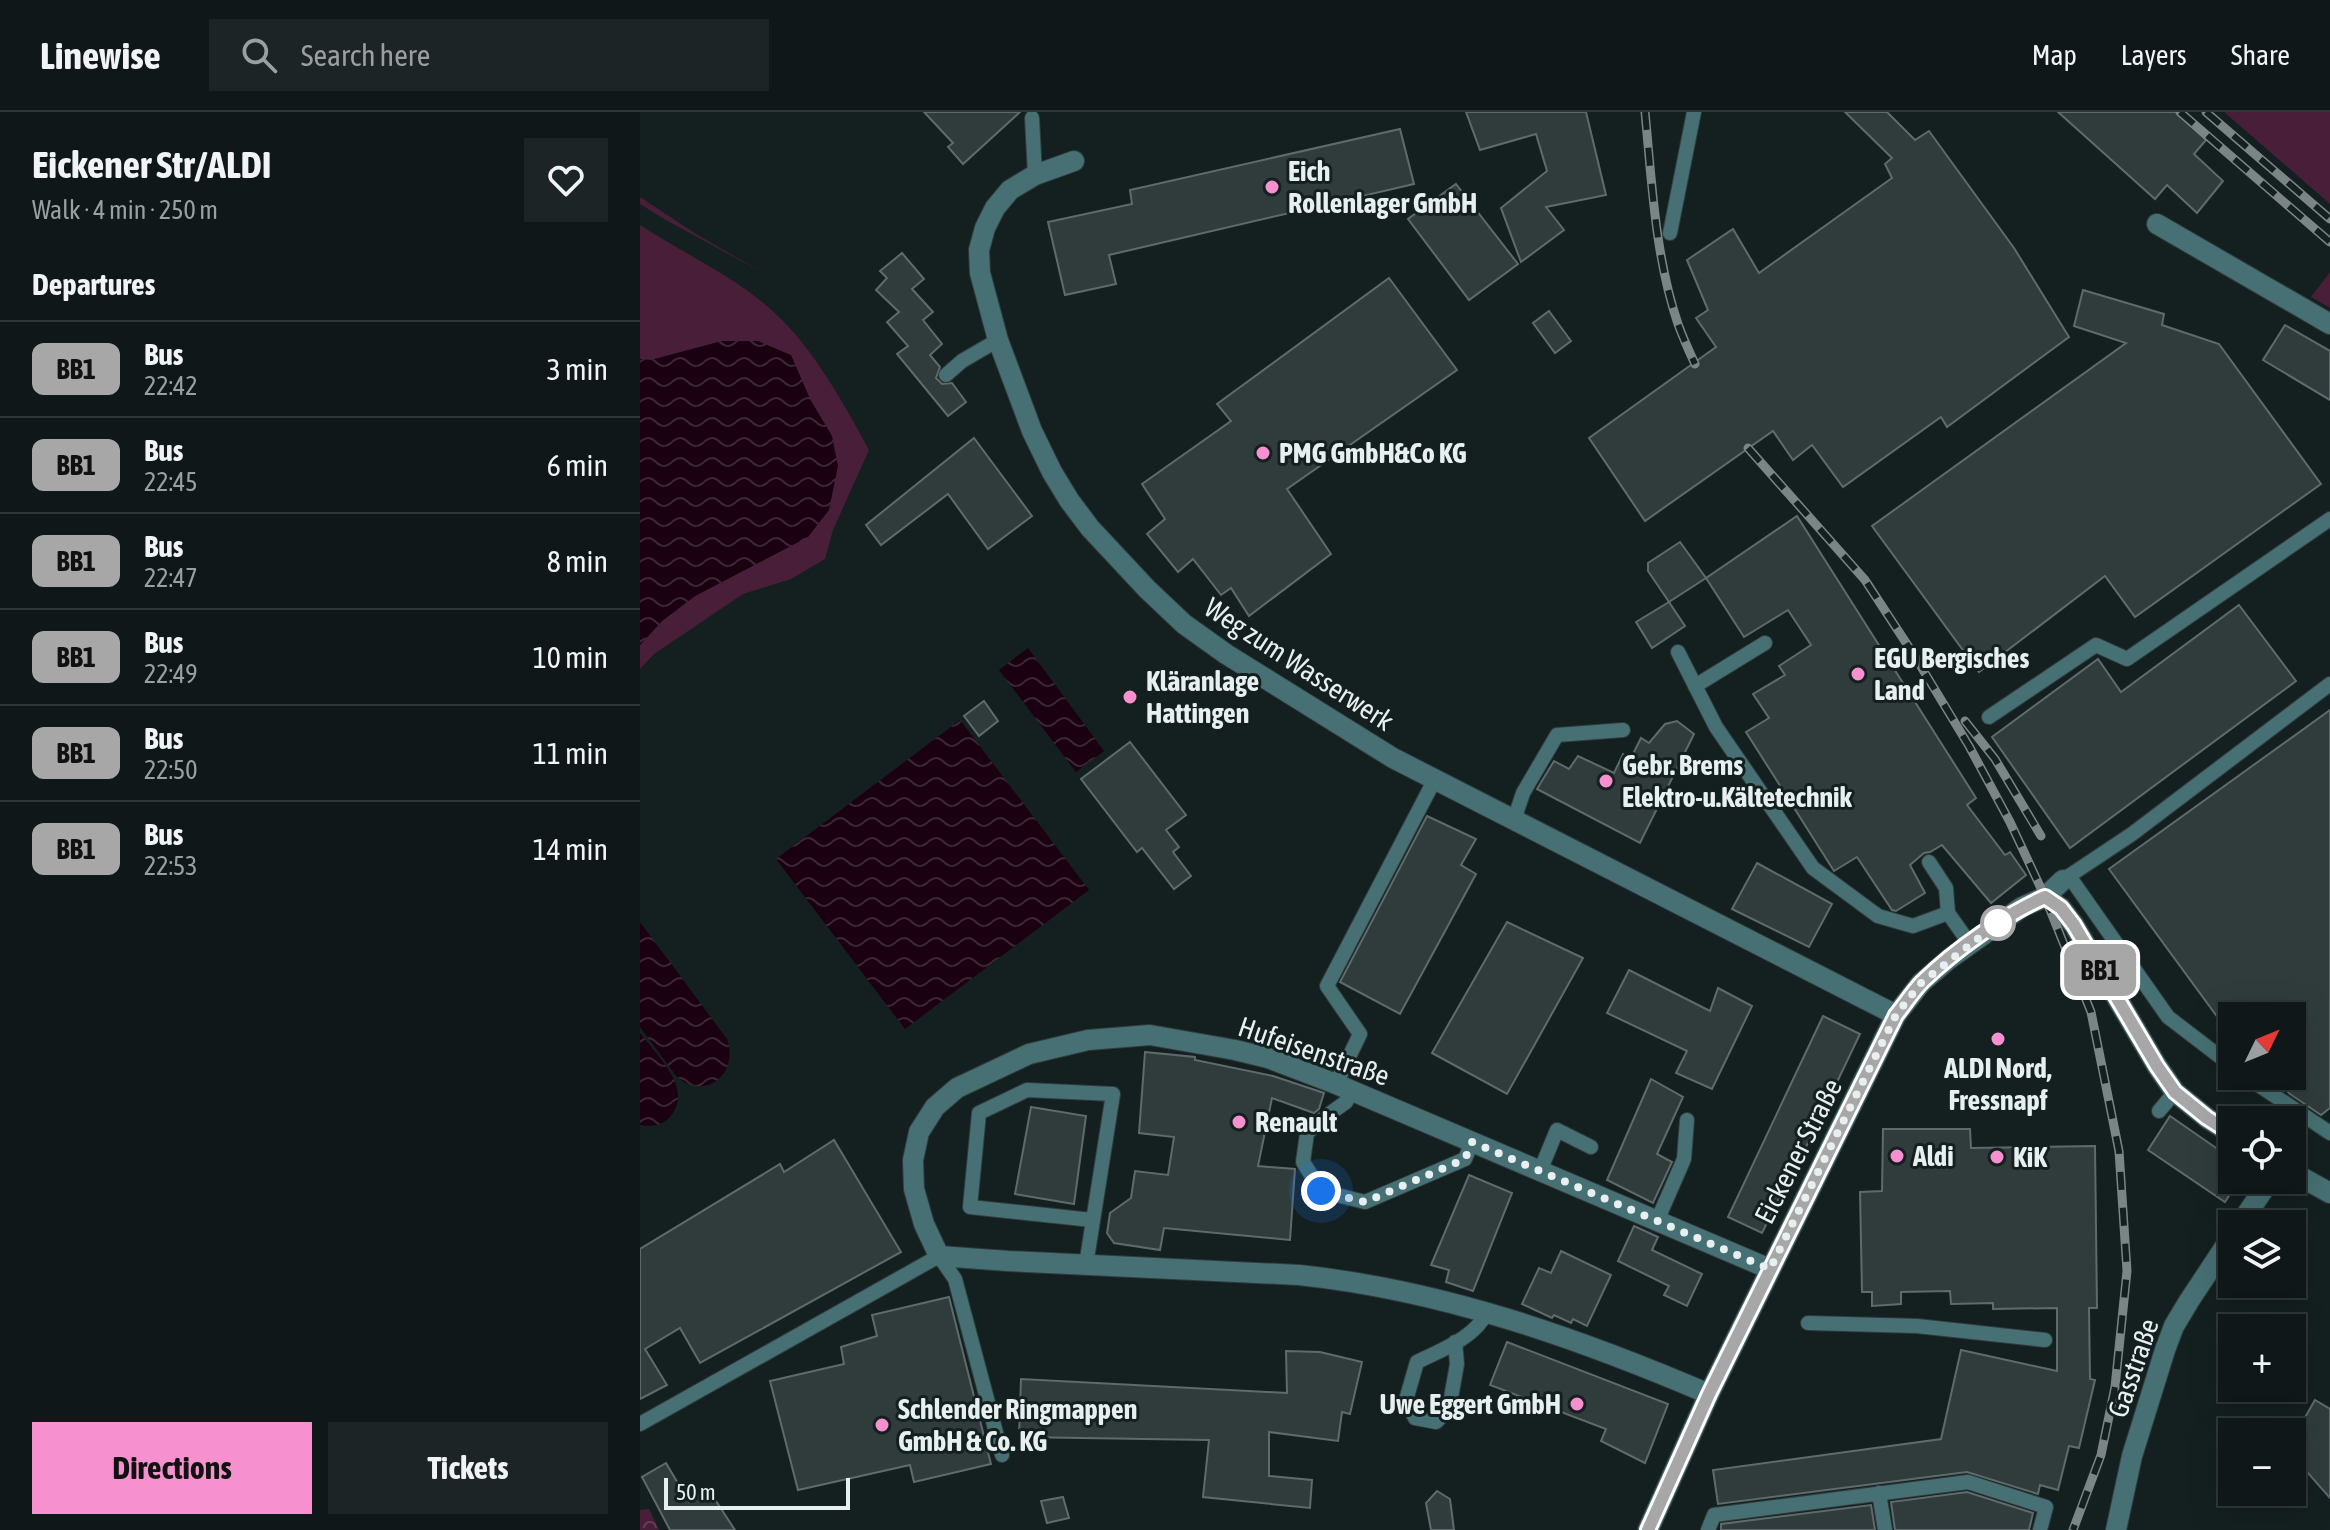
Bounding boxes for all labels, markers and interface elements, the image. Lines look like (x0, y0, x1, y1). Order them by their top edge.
search box (209, 19, 769, 91)
icon: search (237, 33, 281, 77)
text: Linewise (40, 34, 161, 77)
text: Search here (301, 38, 430, 72)
text: Map (2032, 39, 2077, 71)
text: Layers (2121, 39, 2187, 71)
text: Share (2231, 39, 2290, 71)
button: heart (524, 138, 608, 222)
text: Eickener Str/ALDI (32, 143, 272, 186)
place label: Eich Rollenlager GmbH (1288, 155, 1477, 219)
marker: Eich Rollenlager GmbH (1263, 178, 1281, 196)
text: Walk · 4 min · 250 m (32, 195, 218, 225)
text: Departures (32, 267, 155, 301)
text: Bus (144, 337, 183, 371)
text: 3 min (547, 352, 608, 386)
text: BB1 (56, 353, 96, 385)
text: 22:42 (144, 371, 198, 401)
text: Bus (144, 433, 183, 467)
place label: PMG GmbH&Co KG (1279, 437, 1467, 469)
marker: PMG GmbH&Co KG (1254, 444, 1272, 462)
text: 6 min (547, 448, 608, 482)
text: BB1 (56, 449, 96, 481)
text: 22:45 (144, 467, 198, 497)
text: Bus (144, 529, 183, 563)
text: 8 min (547, 544, 608, 578)
text: BB1 (56, 545, 96, 577)
text: 22:47 (144, 563, 198, 593)
street label: Weg zum Wasserwerk (1199, 591, 1399, 737)
text: Bus (144, 625, 183, 659)
text: 10 min (533, 640, 608, 674)
text: BB1 (56, 641, 96, 673)
place label: EGU Bergisches Land (1874, 642, 2030, 706)
text: 22:49 (144, 659, 198, 689)
place label: Kläranlage Hattingen (1146, 665, 1259, 729)
marker: EGU Bergisches Land (1849, 665, 1867, 683)
marker: Kläranlage Hattingen (1121, 688, 1139, 706)
text: Bus (144, 721, 183, 755)
text: 11 min (533, 736, 608, 770)
text: BB1 (56, 737, 96, 769)
place label: Gebr. Brems Elektro-u.Kältetechnik (1622, 749, 1853, 813)
text: 22:50 (144, 755, 198, 785)
marker: Gebr. Brems Elektro-u.Kältetechnik (1597, 772, 1615, 790)
text: Bus (144, 817, 183, 851)
text: 14 min (533, 832, 608, 866)
text: BB1 (56, 833, 96, 865)
text: 22:53 (144, 851, 198, 881)
unlabelled marker (1981, 906, 2015, 940)
line badge: BB1 (2054, 944, 2146, 996)
text: BB1 (2080, 954, 2120, 986)
north arrow (2218, 1002, 2306, 1090)
map controls (2218, 1002, 2306, 1506)
street label: Hufeisenstraße (1234, 1010, 1394, 1092)
marker: ALDI Nord, Fressnapf (1989, 1030, 2007, 1048)
place label: ALDI Nord, Fressnapf (1943, 1052, 2052, 1116)
street label: Eickener Straße (1748, 1073, 1848, 1229)
place label: Renault (1255, 1106, 1337, 1138)
button: locate (2218, 1106, 2306, 1194)
marker: Renault (1230, 1113, 1248, 1131)
place label: Aldi (1912, 1140, 1954, 1172)
place label: KiK (2013, 1141, 2047, 1173)
marker: Aldi (1888, 1147, 1906, 1165)
marker: KiK (1988, 1148, 2006, 1166)
your location (1301, 1171, 1341, 1211)
button: layers (2218, 1210, 2306, 1298)
street label: Gasstraße (2101, 1314, 2165, 1422)
button: + (2218, 1314, 2306, 1402)
place label: Uwe Eggert GmbH (1379, 1388, 1561, 1420)
place label: Schlender Ringmappen GmbH & Co. KG (898, 1393, 1137, 1457)
marker: Uwe Eggert GmbH (1568, 1395, 1586, 1413)
marker: Schlender Ringmappen GmbH & Co. KG (873, 1416, 891, 1434)
button: − (2218, 1418, 2306, 1506)
button: Directions (32, 1422, 312, 1514)
button: Tickets (328, 1422, 608, 1514)
scale bar (664, 1474, 850, 1510)
text: 50 m (676, 1479, 716, 1505)

